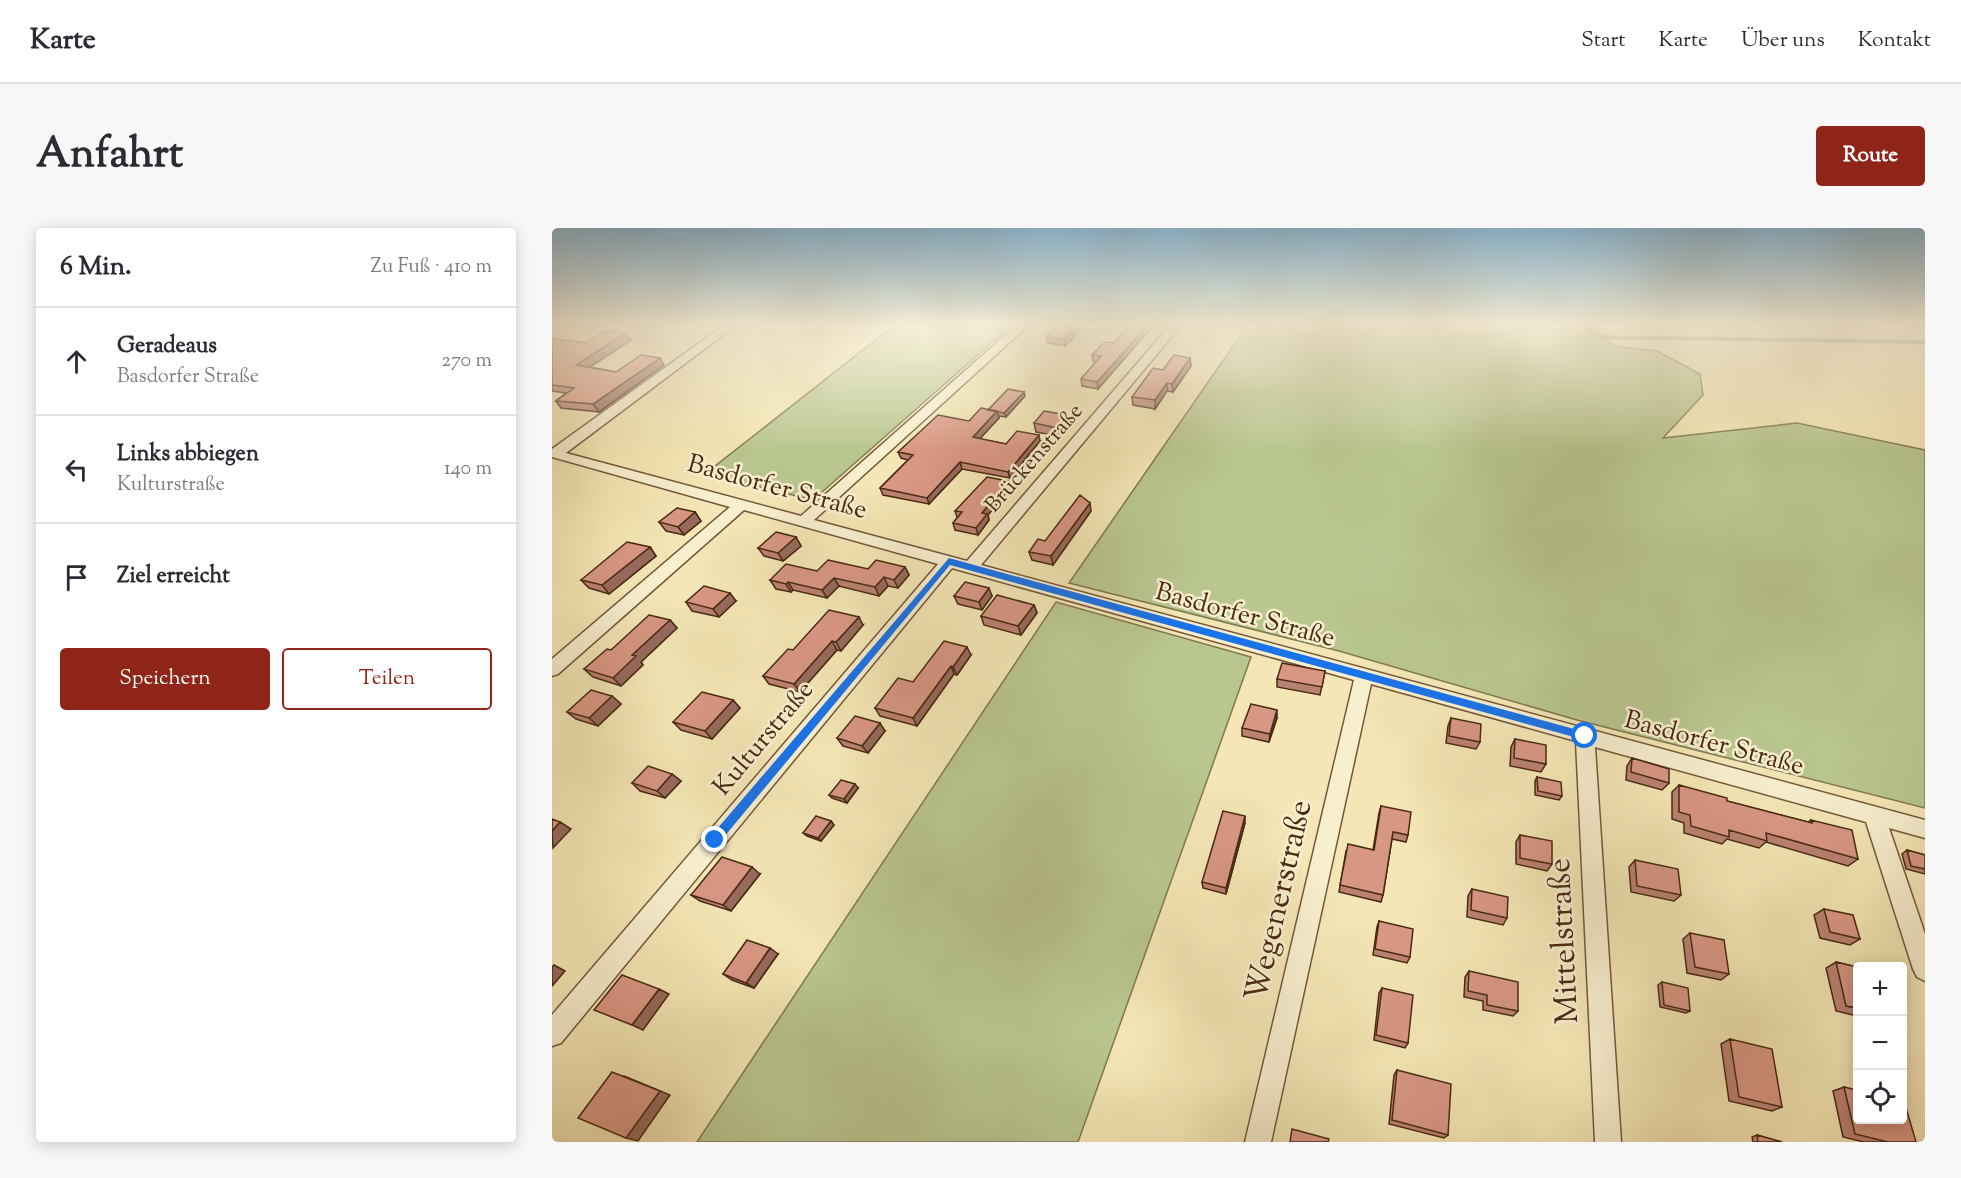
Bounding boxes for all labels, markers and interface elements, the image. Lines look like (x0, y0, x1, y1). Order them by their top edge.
text: Karte (30, 21, 96, 61)
text: Start (1581, 26, 1625, 56)
text: Karte (1658, 26, 1708, 56)
text: Über uns (1741, 26, 1825, 56)
text: Kontakt (1858, 26, 1931, 56)
text: Anfahrt (36, 126, 183, 186)
button: Route (1816, 126, 1925, 186)
text: 6 Min. (60, 249, 132, 286)
text: Zu Fuß · 410 m (371, 253, 492, 282)
text: Geradeaus (117, 331, 217, 363)
icon: ahead (60, 345, 93, 378)
text: 270 m (442, 347, 492, 376)
text: Basdorfer Straße (117, 363, 259, 392)
street label: Brückenstraße (978, 397, 1092, 521)
text: Links abbiegen (117, 439, 259, 471)
street label: Basdorfer Straße (683, 446, 871, 530)
icon: left (60, 453, 93, 486)
text: 140 m (444, 455, 492, 484)
text: Kulturstraße (117, 471, 225, 500)
icon: arrive (60, 561, 93, 594)
text: Ziel erreicht (117, 561, 230, 593)
street label: Basdorfer Straße (1151, 574, 1339, 658)
button: Speichern (60, 648, 270, 710)
button: Teilen (282, 648, 492, 710)
street label: Kulturstraße (705, 673, 823, 805)
street label: Basdorfer Straße (1620, 702, 1808, 786)
route start (1571, 722, 1597, 748)
street label: Wegenerstraße (1235, 796, 1325, 1006)
route end (701, 826, 727, 852)
street label: Mittelstraße (1538, 857, 1592, 1025)
map controls (1853, 962, 1907, 1124)
button: + (1853, 962, 1907, 1016)
button: − (1853, 1016, 1907, 1070)
button: locate (1853, 1070, 1907, 1124)

